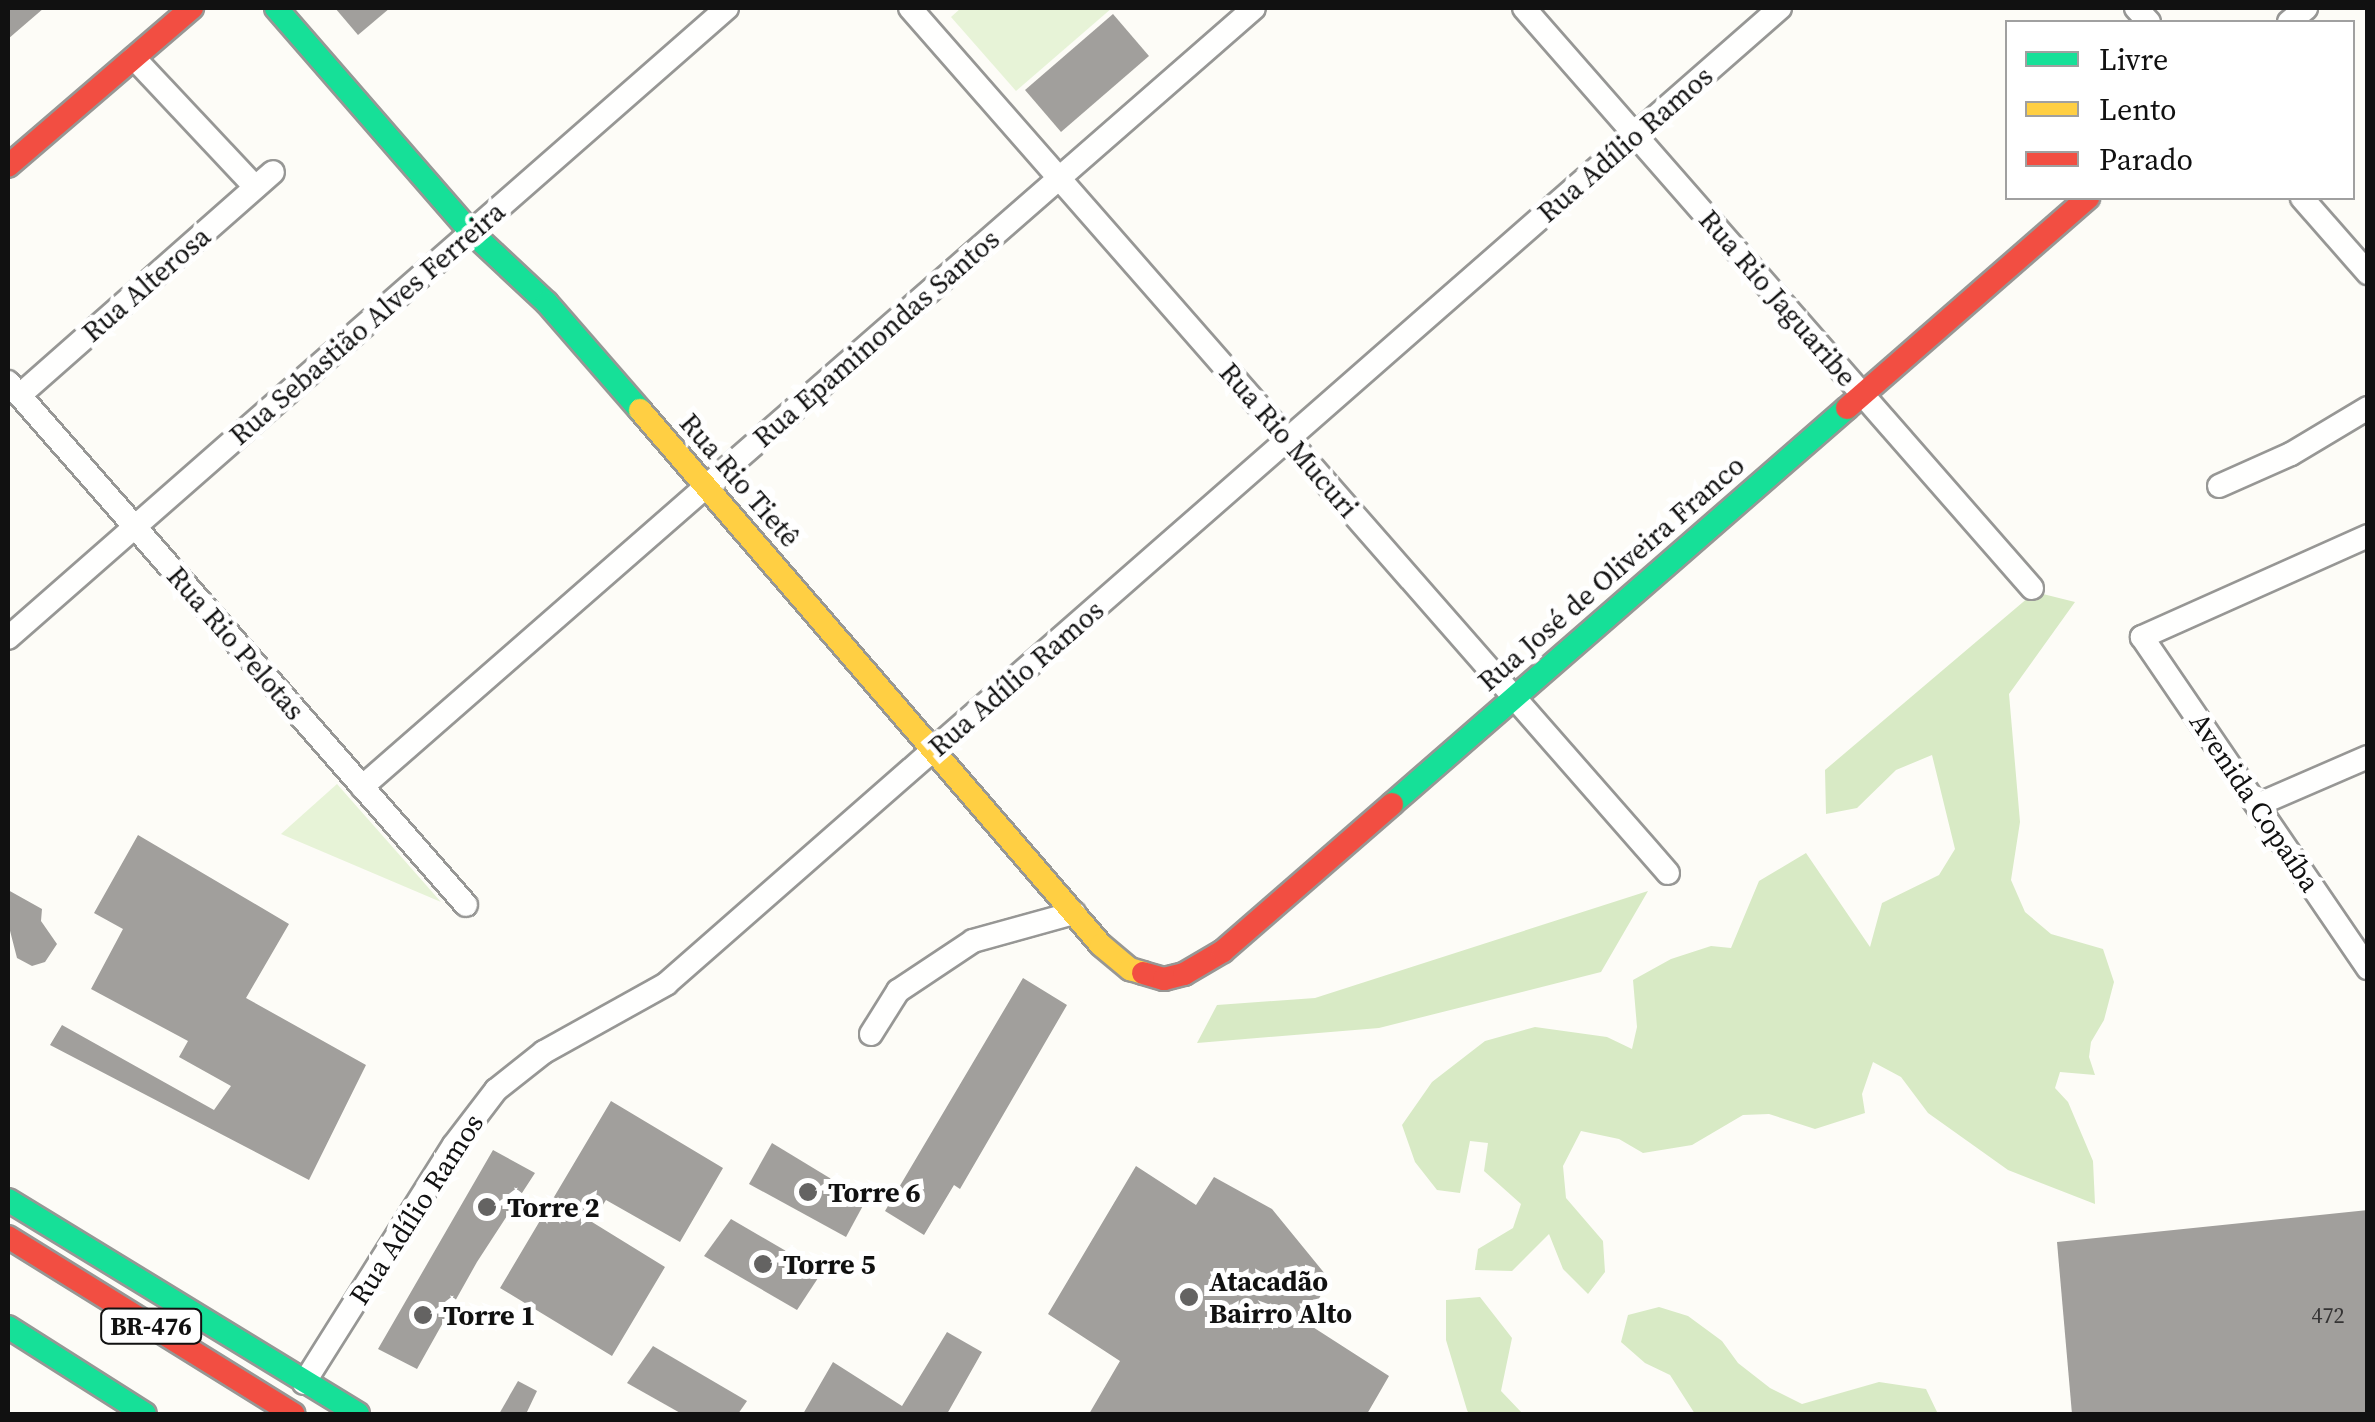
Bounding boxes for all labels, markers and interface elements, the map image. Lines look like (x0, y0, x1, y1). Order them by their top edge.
legend (2005, 20, 2355, 200)
text: Livre (2099, 39, 2168, 80)
street label: Rua Adílio Ramos (1531, 59, 1719, 229)
text: Lento (2099, 89, 2176, 130)
text: Parado (2099, 139, 2193, 180)
street label: Rua Sebastião Alves Ferreira (222, 194, 512, 452)
street label: Rua Rio Jaguaribe (1692, 203, 1864, 393)
street label: Rua Alterosa (75, 219, 217, 349)
street label: Rua Epaminondas Santos (746, 222, 1006, 454)
street label: Rua Rio Mucuri (1213, 356, 1365, 524)
street label: Rua Rio Tietê (673, 406, 807, 554)
street label: Rua José de Oliveira Franco (1471, 448, 1751, 698)
street label: Rua Rio Pelotas (160, 559, 312, 727)
street label: Rua Adílio Ramos (922, 593, 1110, 763)
street label: Avenida Copaíba (2183, 706, 2327, 898)
street label: Rua Adílio Ramos (342, 1107, 490, 1311)
place label: Torre 6 (828, 1175, 921, 1209)
marker: Torre 6 (797, 1181, 819, 1203)
place label: Torre 2 (507, 1190, 600, 1224)
marker: Torre 2 (476, 1196, 498, 1218)
place label: Torre 5 (783, 1247, 876, 1281)
marker: Torre 5 (752, 1253, 774, 1275)
place label: Atacadão Bairro Alto (1209, 1264, 1352, 1330)
marker: Atacadão Bairro Alto (1178, 1286, 1200, 1308)
place label: Torre 1 (443, 1298, 536, 1332)
house number: 472 (2312, 1303, 2344, 1329)
marker: Torre 1 (412, 1304, 434, 1326)
road number: BR-476 (98, 1306, 204, 1346)

